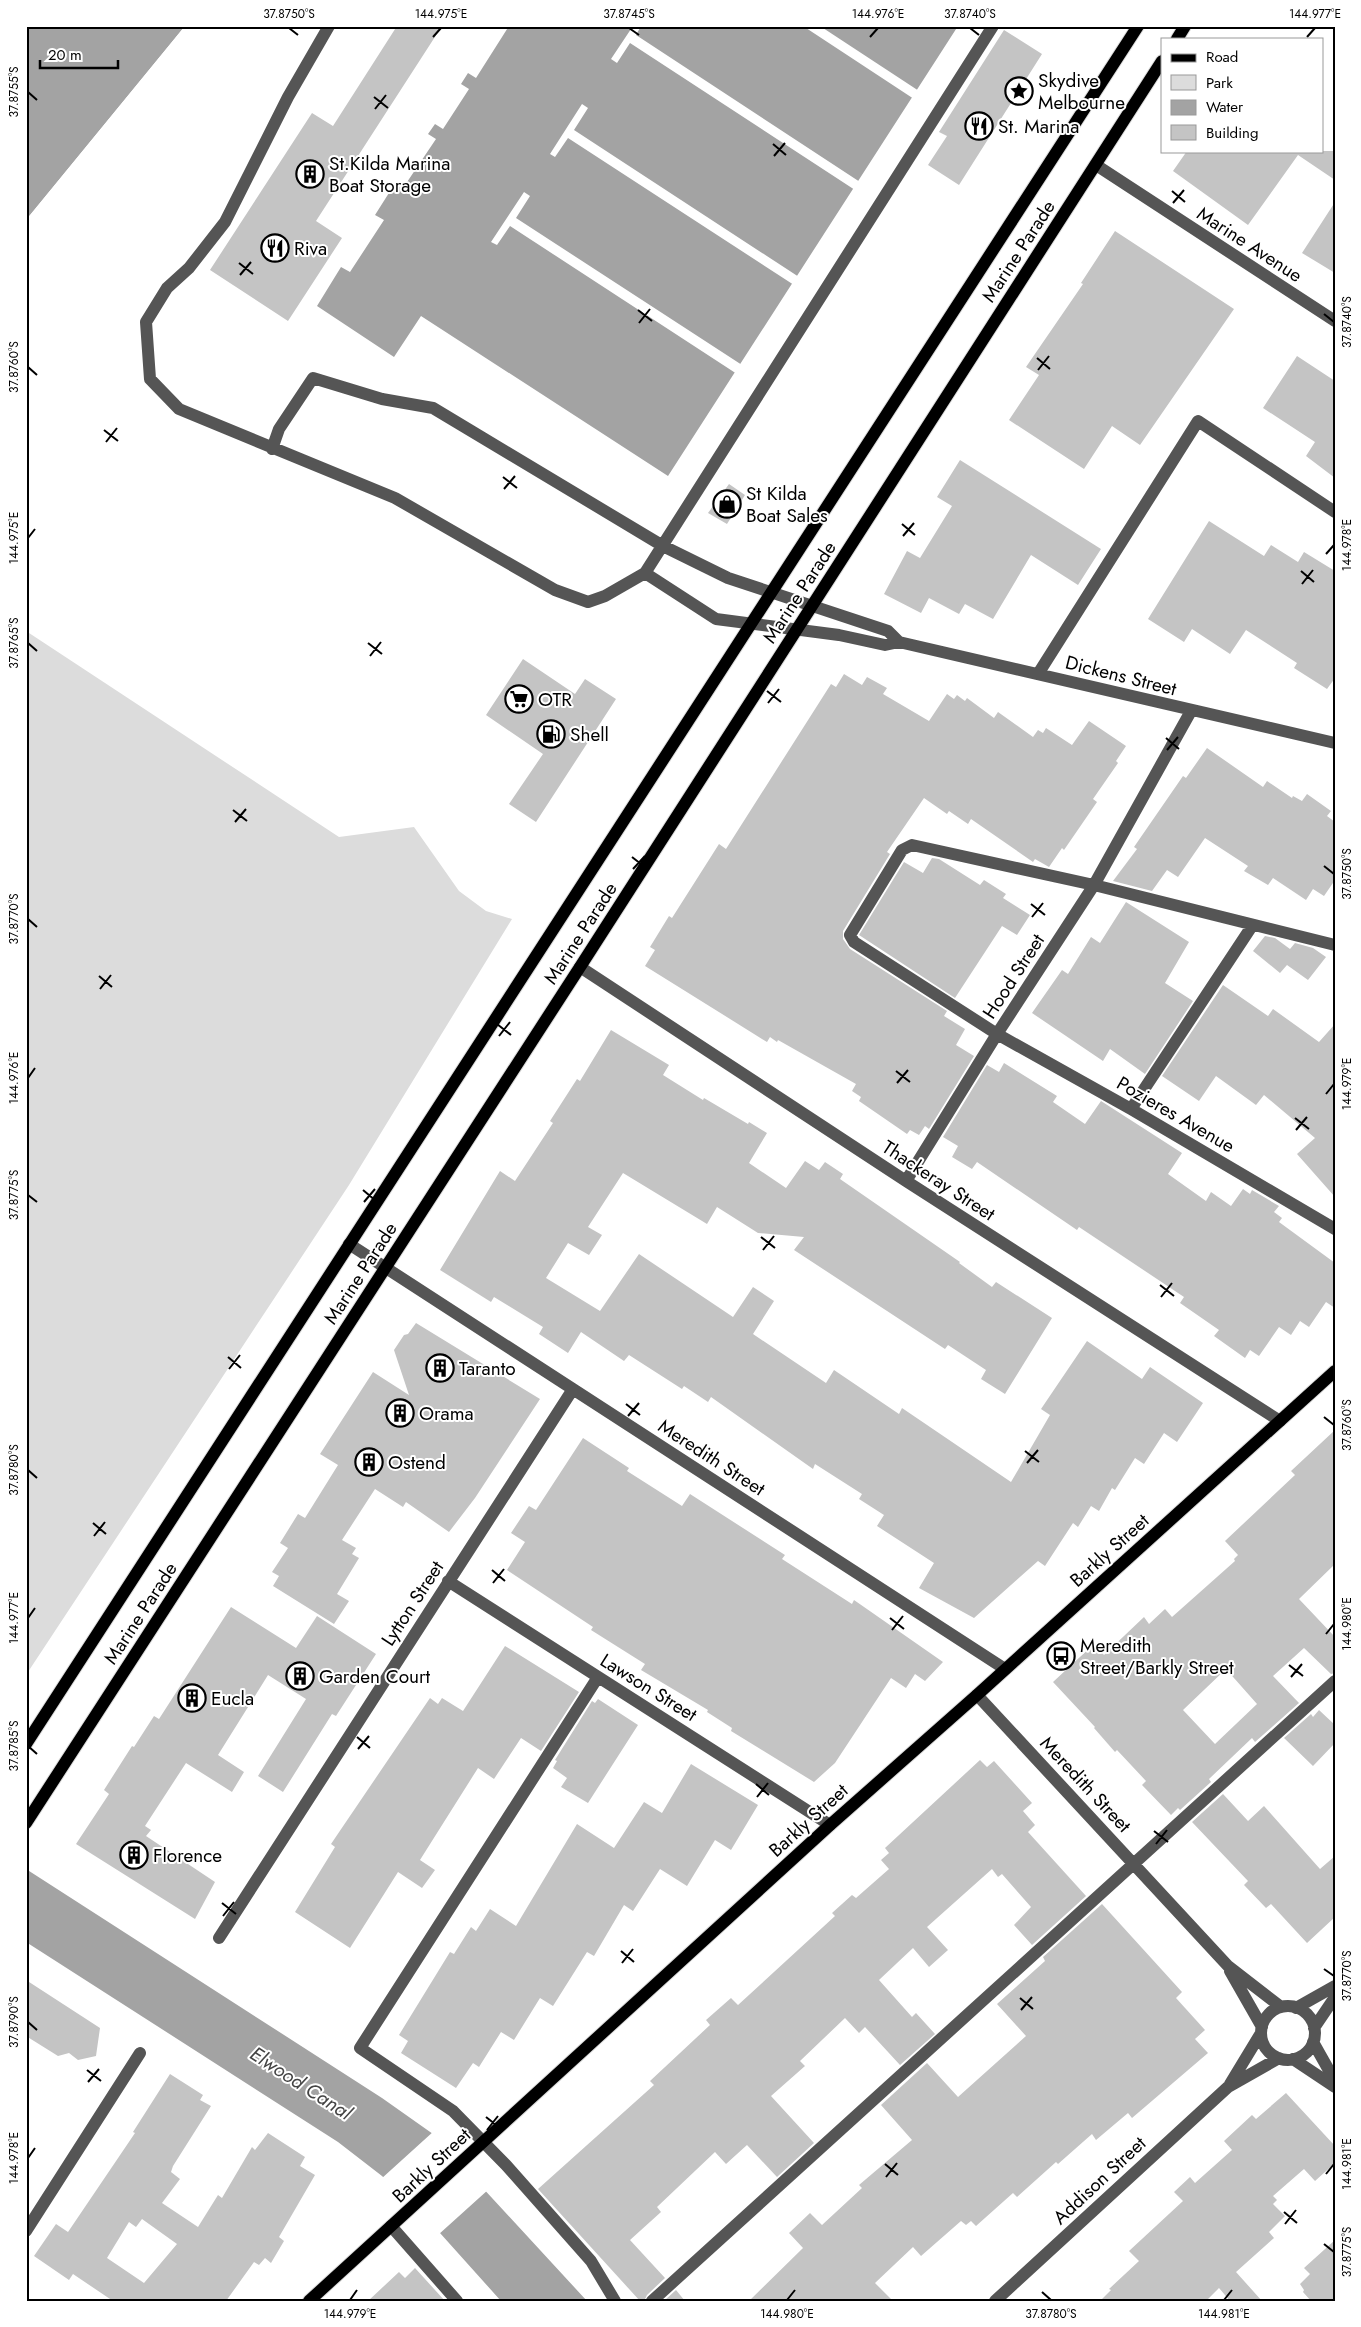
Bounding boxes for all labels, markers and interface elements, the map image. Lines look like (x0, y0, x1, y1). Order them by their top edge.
text: 37.8750°S (263, 5, 315, 23)
text: 144.975°E (415, 5, 467, 23)
text: 37.8745°S (603, 5, 655, 23)
text: 144.976°E (852, 5, 904, 23)
text: 37.8740°S (944, 5, 996, 23)
text: 144.977°E (1289, 5, 1341, 23)
scale bar (40, 38, 118, 70)
legend (1161, 38, 1324, 152)
text: 20 m (48, 44, 82, 66)
text: Road (1206, 46, 1238, 68)
text: 37.8755°S (5, 66, 23, 118)
place label: Skydive Melbourne (1038, 67, 1125, 116)
text: Park (1206, 72, 1233, 94)
place icon: Skydive Melbourne (1004, 76, 1034, 106)
text: Water (1206, 96, 1244, 118)
restaurant icon: St. Marina (964, 111, 994, 141)
place label: St. Marina (998, 113, 1079, 140)
text: Building (1206, 122, 1258, 144)
place label: St.Kilda Marina Boat Storage (329, 150, 451, 199)
building icon: St.Kilda Marina Boat Storage (295, 159, 325, 189)
street label: Marine Parade (975, 195, 1062, 308)
street label: Marine Avenue (1192, 200, 1308, 289)
restaurant icon: Riva (260, 233, 290, 263)
place label: Riva (294, 235, 327, 262)
text: 37.8740°S (1338, 296, 1356, 348)
text: 37.8760°S (5, 341, 23, 393)
place label: St Kilda Boat Sales (746, 480, 828, 529)
shop icon: St Kilda Boat Sales (712, 489, 742, 519)
text: 144.975°E (5, 512, 23, 564)
text: 144.978°E (1338, 519, 1356, 571)
street label: Marine Parade (756, 536, 843, 649)
text: 37.8765°S (5, 617, 23, 669)
street label: Dickens Street (1063, 649, 1180, 702)
supermarket icon: OTR (504, 684, 534, 714)
place label: OTR (538, 686, 572, 713)
fuel station icon: Shell (536, 719, 566, 749)
place label: Shell (570, 721, 609, 748)
text: 37.8750°S (1338, 848, 1356, 900)
street label: Marine Parade (537, 877, 624, 990)
text: 37.8770°S (5, 893, 23, 945)
street label: Hood Street (976, 928, 1051, 1024)
text: 144.976°E (5, 1052, 23, 1104)
text: 144.979°E (1338, 1058, 1356, 1110)
street label: Pozieres Avenue (1112, 1070, 1240, 1159)
street label: Thackeray Street (877, 1134, 1001, 1227)
text: 37.8775°S (5, 1169, 23, 1220)
street label: Marine Parade (317, 1217, 404, 1330)
building icon: Taranto (425, 1353, 455, 1383)
place label: Taranto (459, 1355, 516, 1382)
building icon: Orama (385, 1398, 415, 1428)
text: 37.8760°S (1338, 1399, 1356, 1451)
place label: Orama (419, 1400, 474, 1427)
street label: Meredith Street (653, 1413, 771, 1502)
text: 37.8780°S (5, 1444, 23, 1496)
building icon: Ostend (354, 1447, 384, 1477)
place label: Ostend (388, 1449, 446, 1476)
street label: Barkly Street (1064, 1507, 1155, 1593)
street label: Lytton Street (375, 1555, 450, 1651)
street label: Marine Parade (97, 1557, 184, 1670)
text: 144.977°E (5, 1592, 23, 1644)
text: 144.980°E (1338, 1597, 1356, 1651)
place label: Meredith Street/Barkly Street (1080, 1632, 1234, 1681)
bus stop icon: Meredith Street/Barkly Street (1046, 1641, 1076, 1671)
street label: Lawson Street (595, 1647, 703, 1728)
building icon: Garden Court (285, 1661, 315, 1691)
place label: Garden Court (319, 1663, 431, 1690)
building icon: Eucla (177, 1683, 207, 1713)
place label: Eucla (211, 1685, 254, 1712)
text: 37.8785°S (5, 1720, 23, 1771)
street label: Meredith Street (1034, 1730, 1138, 1839)
street label: Barkly Street (763, 1777, 854, 1863)
building icon: Florence (119, 1840, 149, 1870)
place label: Florence (153, 1842, 222, 1869)
text: 37.8770°S (1338, 1950, 1356, 2002)
text: 37.8790°S (5, 1996, 23, 2048)
water label: Elwood Canal (244, 2040, 359, 2128)
street label: Barkly Street (386, 2122, 477, 2209)
street label: Addison Street (1047, 2130, 1152, 2231)
text: 144.978°E (5, 2132, 23, 2184)
text: 144.981°E (1338, 2138, 1356, 2190)
text: 37.8775°S (1338, 2226, 1356, 2277)
text: 144.979°E (324, 2305, 376, 2323)
text: 144.980°E (760, 2305, 814, 2323)
text: 37.8780°S (1025, 2305, 1077, 2323)
text: 144.981°E (1198, 2305, 1250, 2323)

